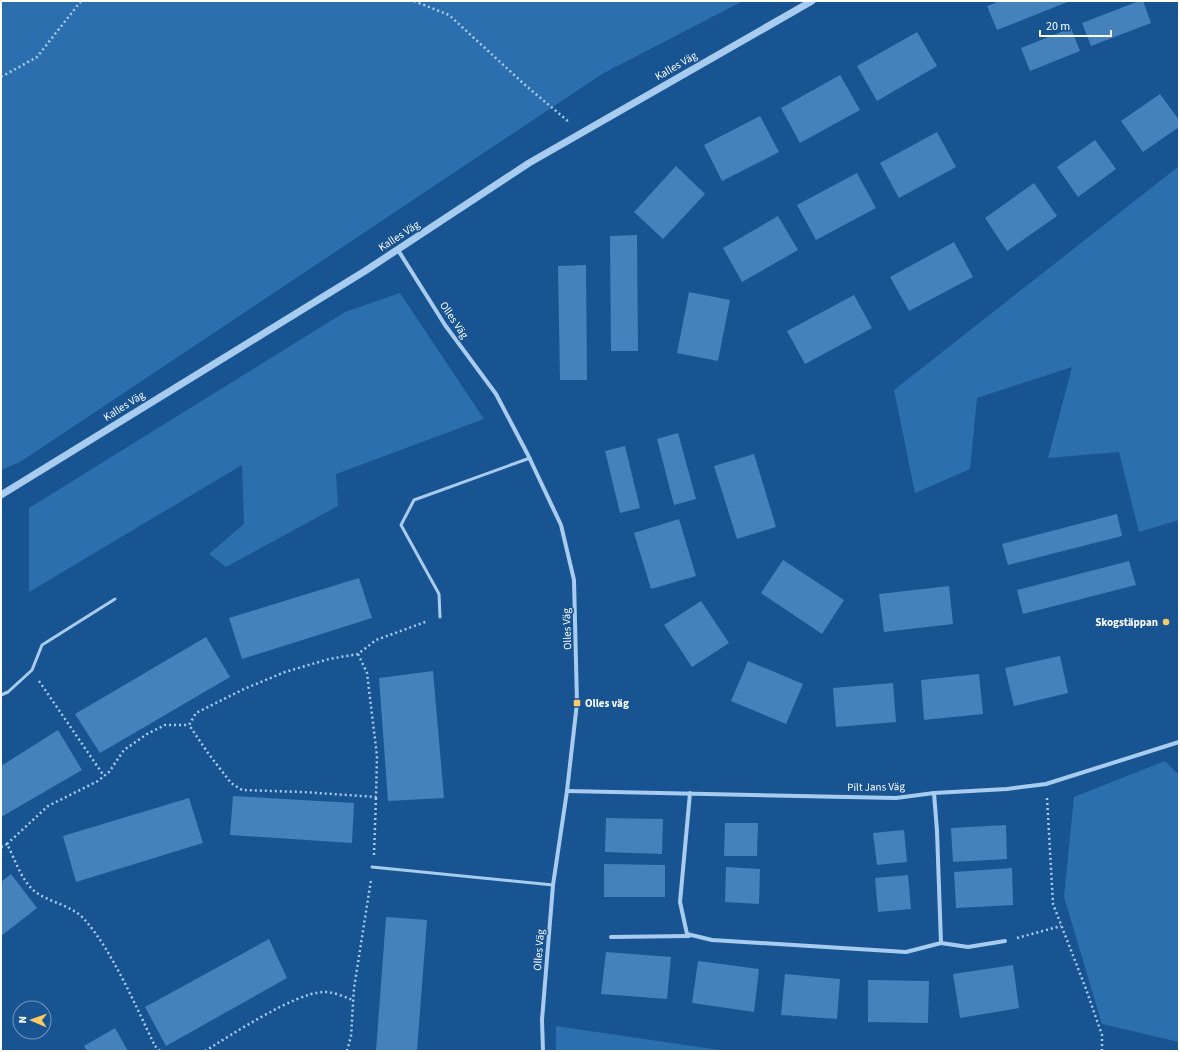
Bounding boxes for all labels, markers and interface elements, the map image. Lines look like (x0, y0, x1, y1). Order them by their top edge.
scale bar (1040, 12, 1111, 38)
text: 20 m (1046, 18, 1070, 35)
street label: Kalles Väg (652, 48, 700, 84)
street label: Kalles Väg (376, 217, 423, 255)
street label: Olles Väg (436, 299, 472, 342)
street label: Kalles Väg (100, 387, 148, 425)
street label: Olles Väg (559, 607, 575, 650)
place label: Skogstäppan (1095, 615, 1158, 630)
marker: Skogstäppan (1161, 617, 1171, 627)
place label: Olles väg (585, 696, 629, 711)
marker: Olles väg (572, 698, 582, 708)
street label: Pilt Jans Väg (847, 779, 905, 795)
street label: Olles Väg (530, 928, 548, 971)
north arrow (12, 1000, 52, 1040)
text: N (15, 1016, 30, 1024)

